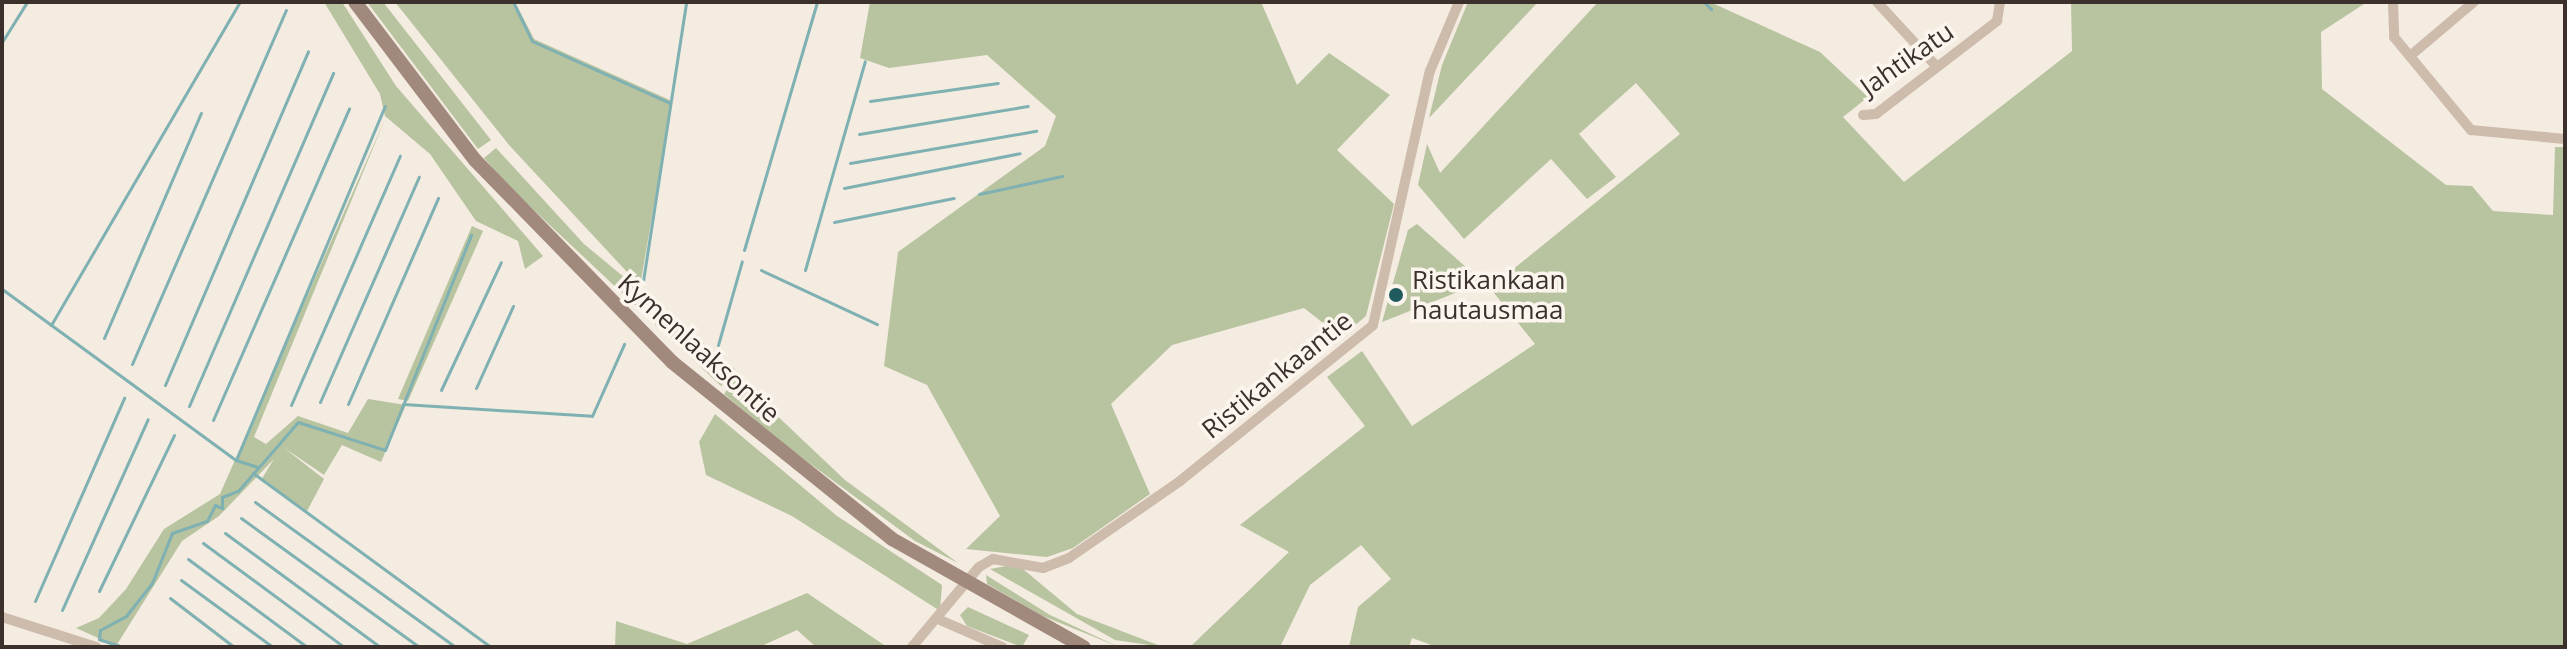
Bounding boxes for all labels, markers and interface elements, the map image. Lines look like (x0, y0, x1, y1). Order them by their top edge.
street label: Jahtikatu (1854, 16, 1960, 102)
place label: Ristikankaan hautausmaa (1412, 264, 1565, 326)
street label: Kymenlaaksontie (612, 267, 786, 429)
marker: Ristikankaan hautausmaa (1387, 286, 1405, 304)
street label: Ristikankaantie (1196, 305, 1358, 445)

